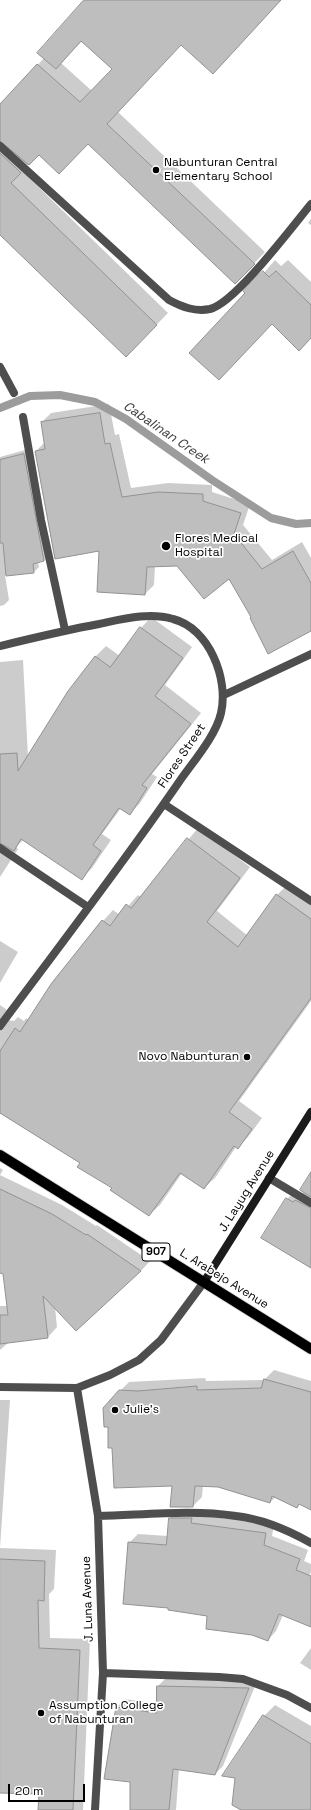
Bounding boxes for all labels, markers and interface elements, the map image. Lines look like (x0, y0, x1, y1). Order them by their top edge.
place label: Nabunturan Central Elementary School (164, 156, 277, 184)
marker: Nabunturan Central Elementary School (151, 165, 161, 175)
water label: Cabalinan Creek (120, 399, 212, 467)
place label: Flores Medical Hospital (175, 532, 258, 560)
marker: Flores Medical Hospital (160, 540, 172, 552)
street label: Flores Street (155, 721, 209, 791)
place label: Novo Nabunturan (139, 1050, 239, 1064)
marker: Novo Nabunturan (242, 1052, 252, 1062)
street label: J. Layug Avenue (216, 1147, 278, 1235)
road number: 907 (142, 1243, 170, 1261)
street label: L. Arabejo Avenue (177, 1246, 271, 1312)
place label: Julie's (123, 1403, 159, 1417)
marker: Julie's (110, 1405, 120, 1415)
street label: J. Luna Avenue (79, 1556, 97, 1642)
place label: Assumption College of Nabunturan (49, 1699, 164, 1727)
marker: Assumption College of Nabunturan (36, 1708, 46, 1718)
scale bar (10, 1776, 87, 1802)
text: 20 m (15, 1783, 43, 1799)

